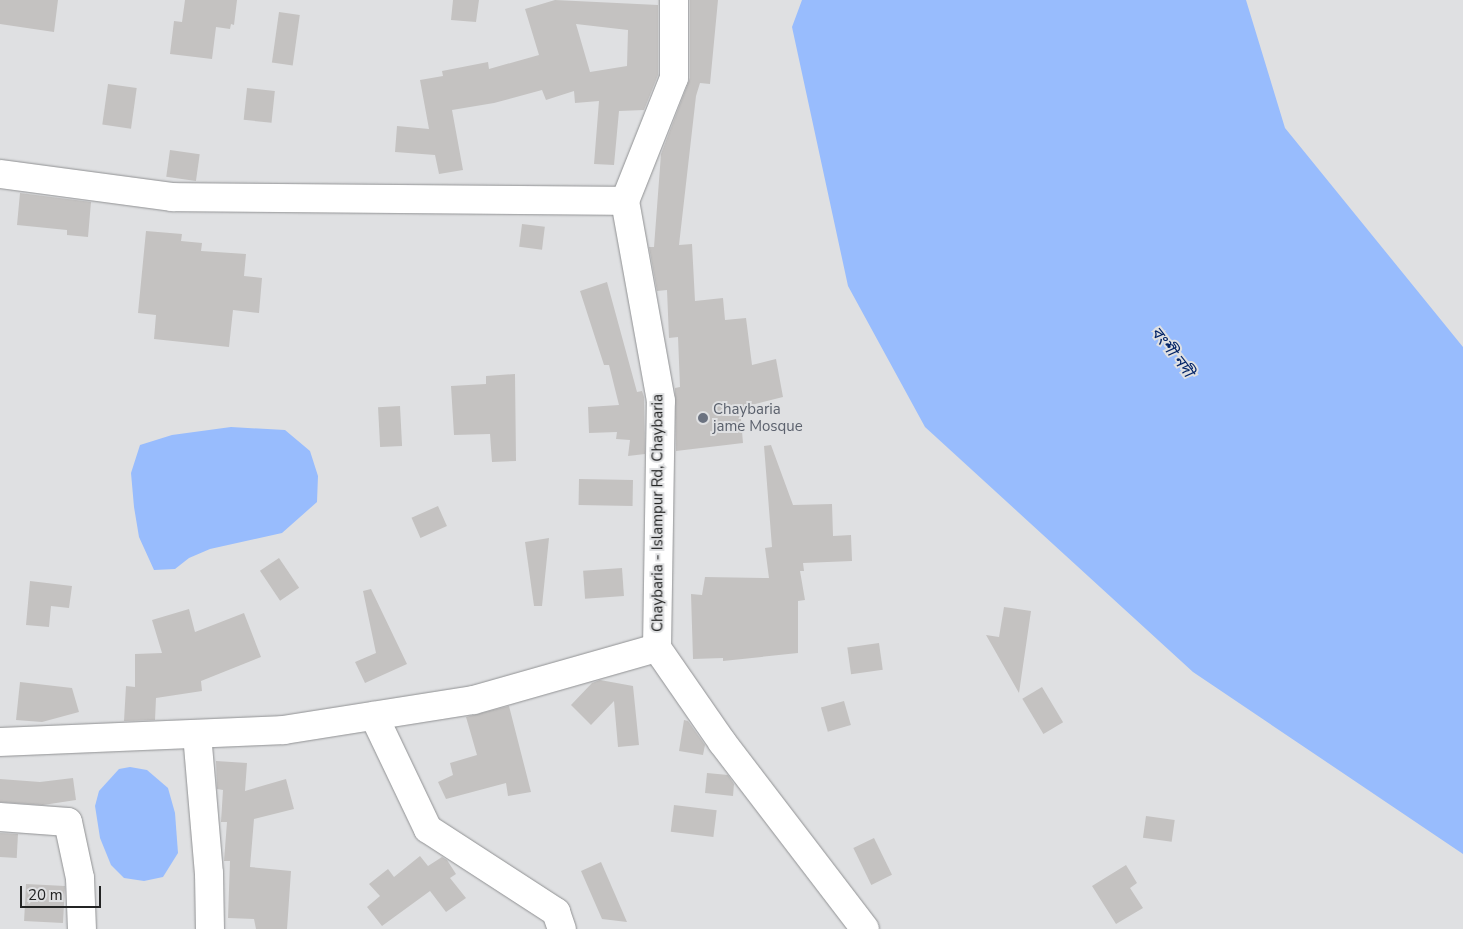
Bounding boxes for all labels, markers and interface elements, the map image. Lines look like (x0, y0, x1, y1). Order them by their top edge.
water label: বংশী নদী (1146, 323, 1198, 381)
street label: Chaybaria - Islampur Rd, Chaybaria (649, 394, 667, 632)
place label: Chaybaria jame Mosque (713, 400, 803, 435)
marker: Chaybaria jame Mosque (697, 412, 709, 424)
scale bar (22, 876, 104, 908)
text: 20 m (28, 885, 63, 905)

